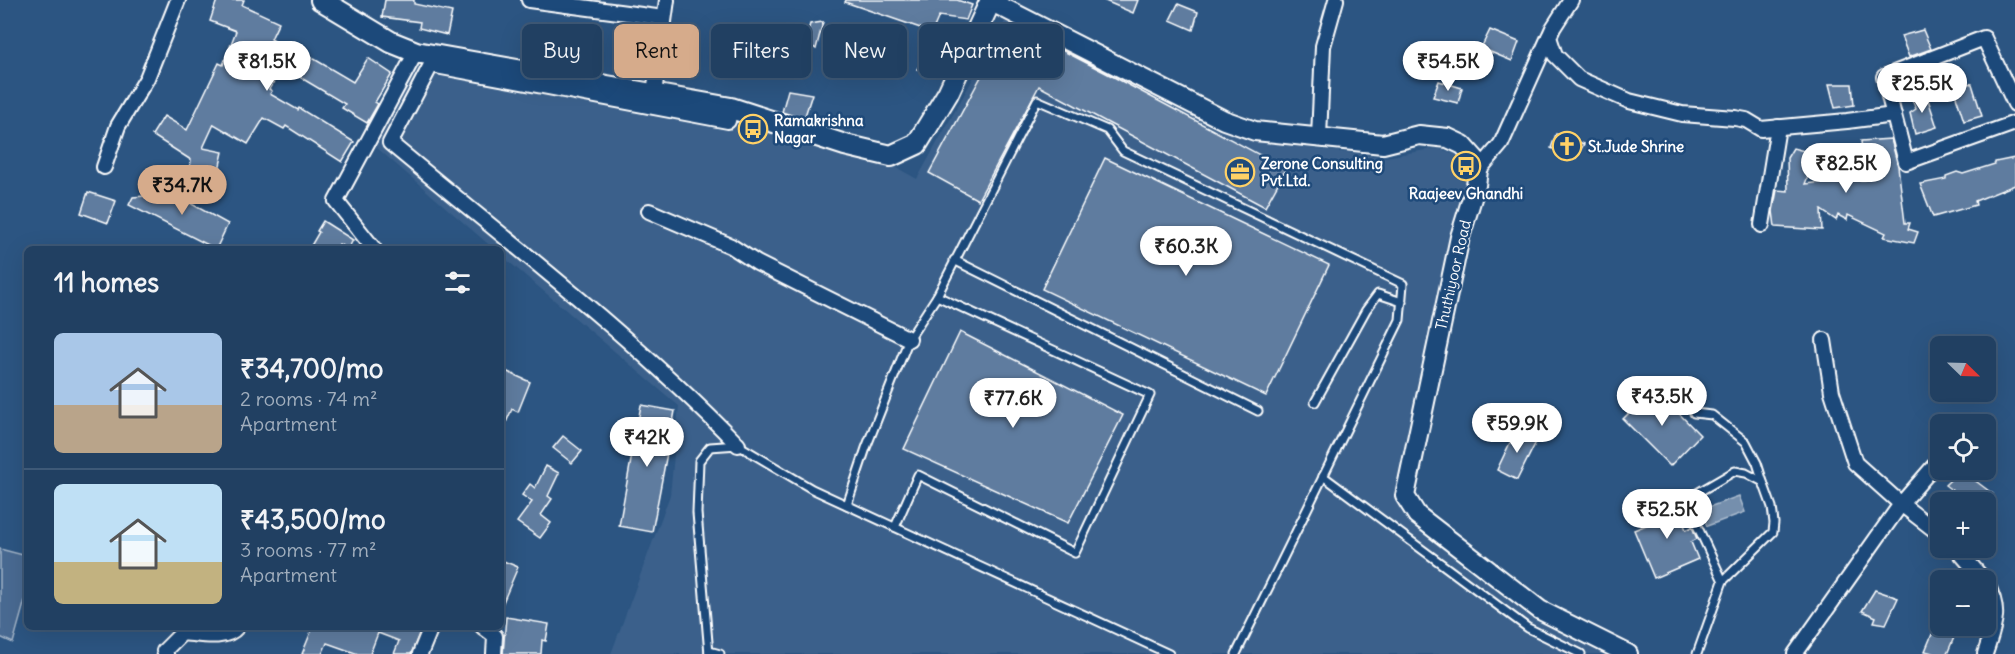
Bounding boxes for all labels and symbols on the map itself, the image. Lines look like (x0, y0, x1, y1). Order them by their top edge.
pin: ₹81.5K (218, 41, 316, 92)
pin: ₹54.5K (1399, 41, 1497, 92)
pin: ₹25.5K (1873, 63, 1971, 114)
place label: Ramakrishna Nagar (774, 111, 864, 148)
bus stop icon: Ramakrishna Nagar (737, 113, 769, 145)
church icon: St.Jude Shrine (1551, 130, 1583, 162)
place label: St.Jude Shrine (1588, 137, 1684, 156)
pin: ₹82.5K (1797, 143, 1895, 194)
bus stop icon: Raajeev Ghandhi (1450, 150, 1482, 182)
place label: Zerone Consulting Pvt.Ltd. (1261, 154, 1383, 190)
office icon: Zerone Consulting Pvt.Ltd. (1224, 156, 1256, 188)
pin: ₹34.7K (133, 165, 231, 216)
place label: Raajeev Ghandhi (1409, 184, 1523, 203)
street label: Thuthiyoor Road (1431, 218, 1475, 332)
pin: ₹60.3K (1137, 226, 1235, 277)
north arrow (1930, 336, 1996, 402)
pin: ₹43.5K (1613, 376, 1711, 427)
pin: ₹77.6K (964, 378, 1062, 429)
pin: ₹59.9K (1468, 403, 1566, 454)
pin: ₹42K (611, 417, 683, 468)
pin: ₹52.5K (1618, 489, 1716, 540)

